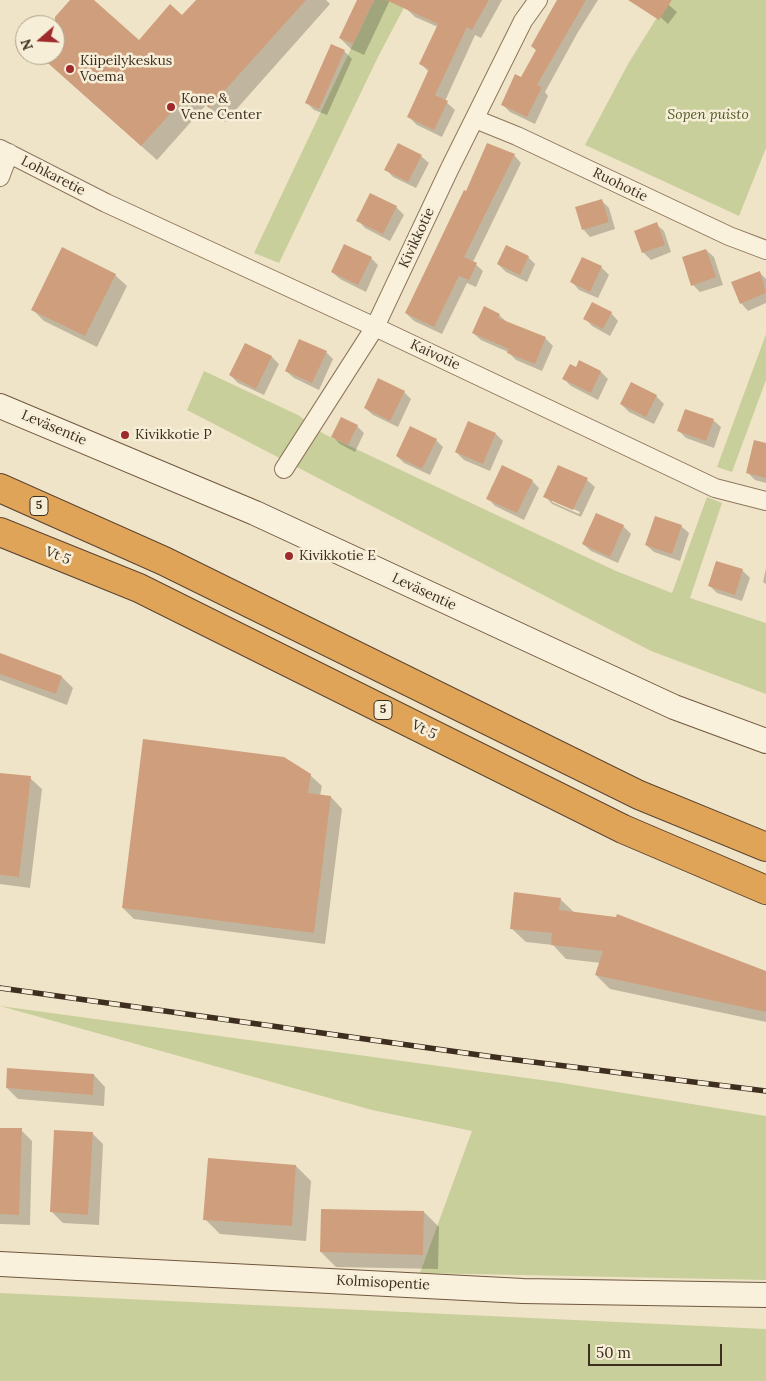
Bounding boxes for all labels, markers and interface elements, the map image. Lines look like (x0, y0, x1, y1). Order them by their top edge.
north arrow (15, 15, 65, 65)
text: N (16, 37, 37, 53)
place label: Kiipeilykeskus Voema (80, 53, 172, 85)
marker: Kiipeilykeskus Voema (64, 63, 76, 75)
place label: Kone & Vene Center (181, 91, 262, 124)
marker: Kone & Vene Center (165, 101, 177, 113)
park label: Sopen puisto (667, 107, 749, 123)
street label: Lohkaretie (18, 153, 88, 199)
street label: Ruohotie (590, 165, 650, 205)
street label: Kivikkotie (396, 205, 438, 271)
street label: Kaivotie (408, 336, 462, 374)
street label: Leväsentie (19, 407, 89, 449)
place label: Kivikkotie P (135, 427, 212, 443)
marker: Kivikkotie P (119, 429, 131, 441)
road number: 5 (30, 496, 48, 516)
street label: Vt 5 (43, 543, 73, 569)
place label: Kivikkotie E (299, 548, 376, 564)
marker: Kivikkotie E (283, 550, 295, 562)
street label: Leväsentie (389, 570, 459, 614)
road number: 5 (374, 700, 392, 720)
street label: Vt 5 (409, 717, 439, 743)
street label: Kolmisopentie (336, 1272, 430, 1294)
scale bar (591, 1334, 725, 1366)
text: 50 m (596, 1343, 631, 1362)

